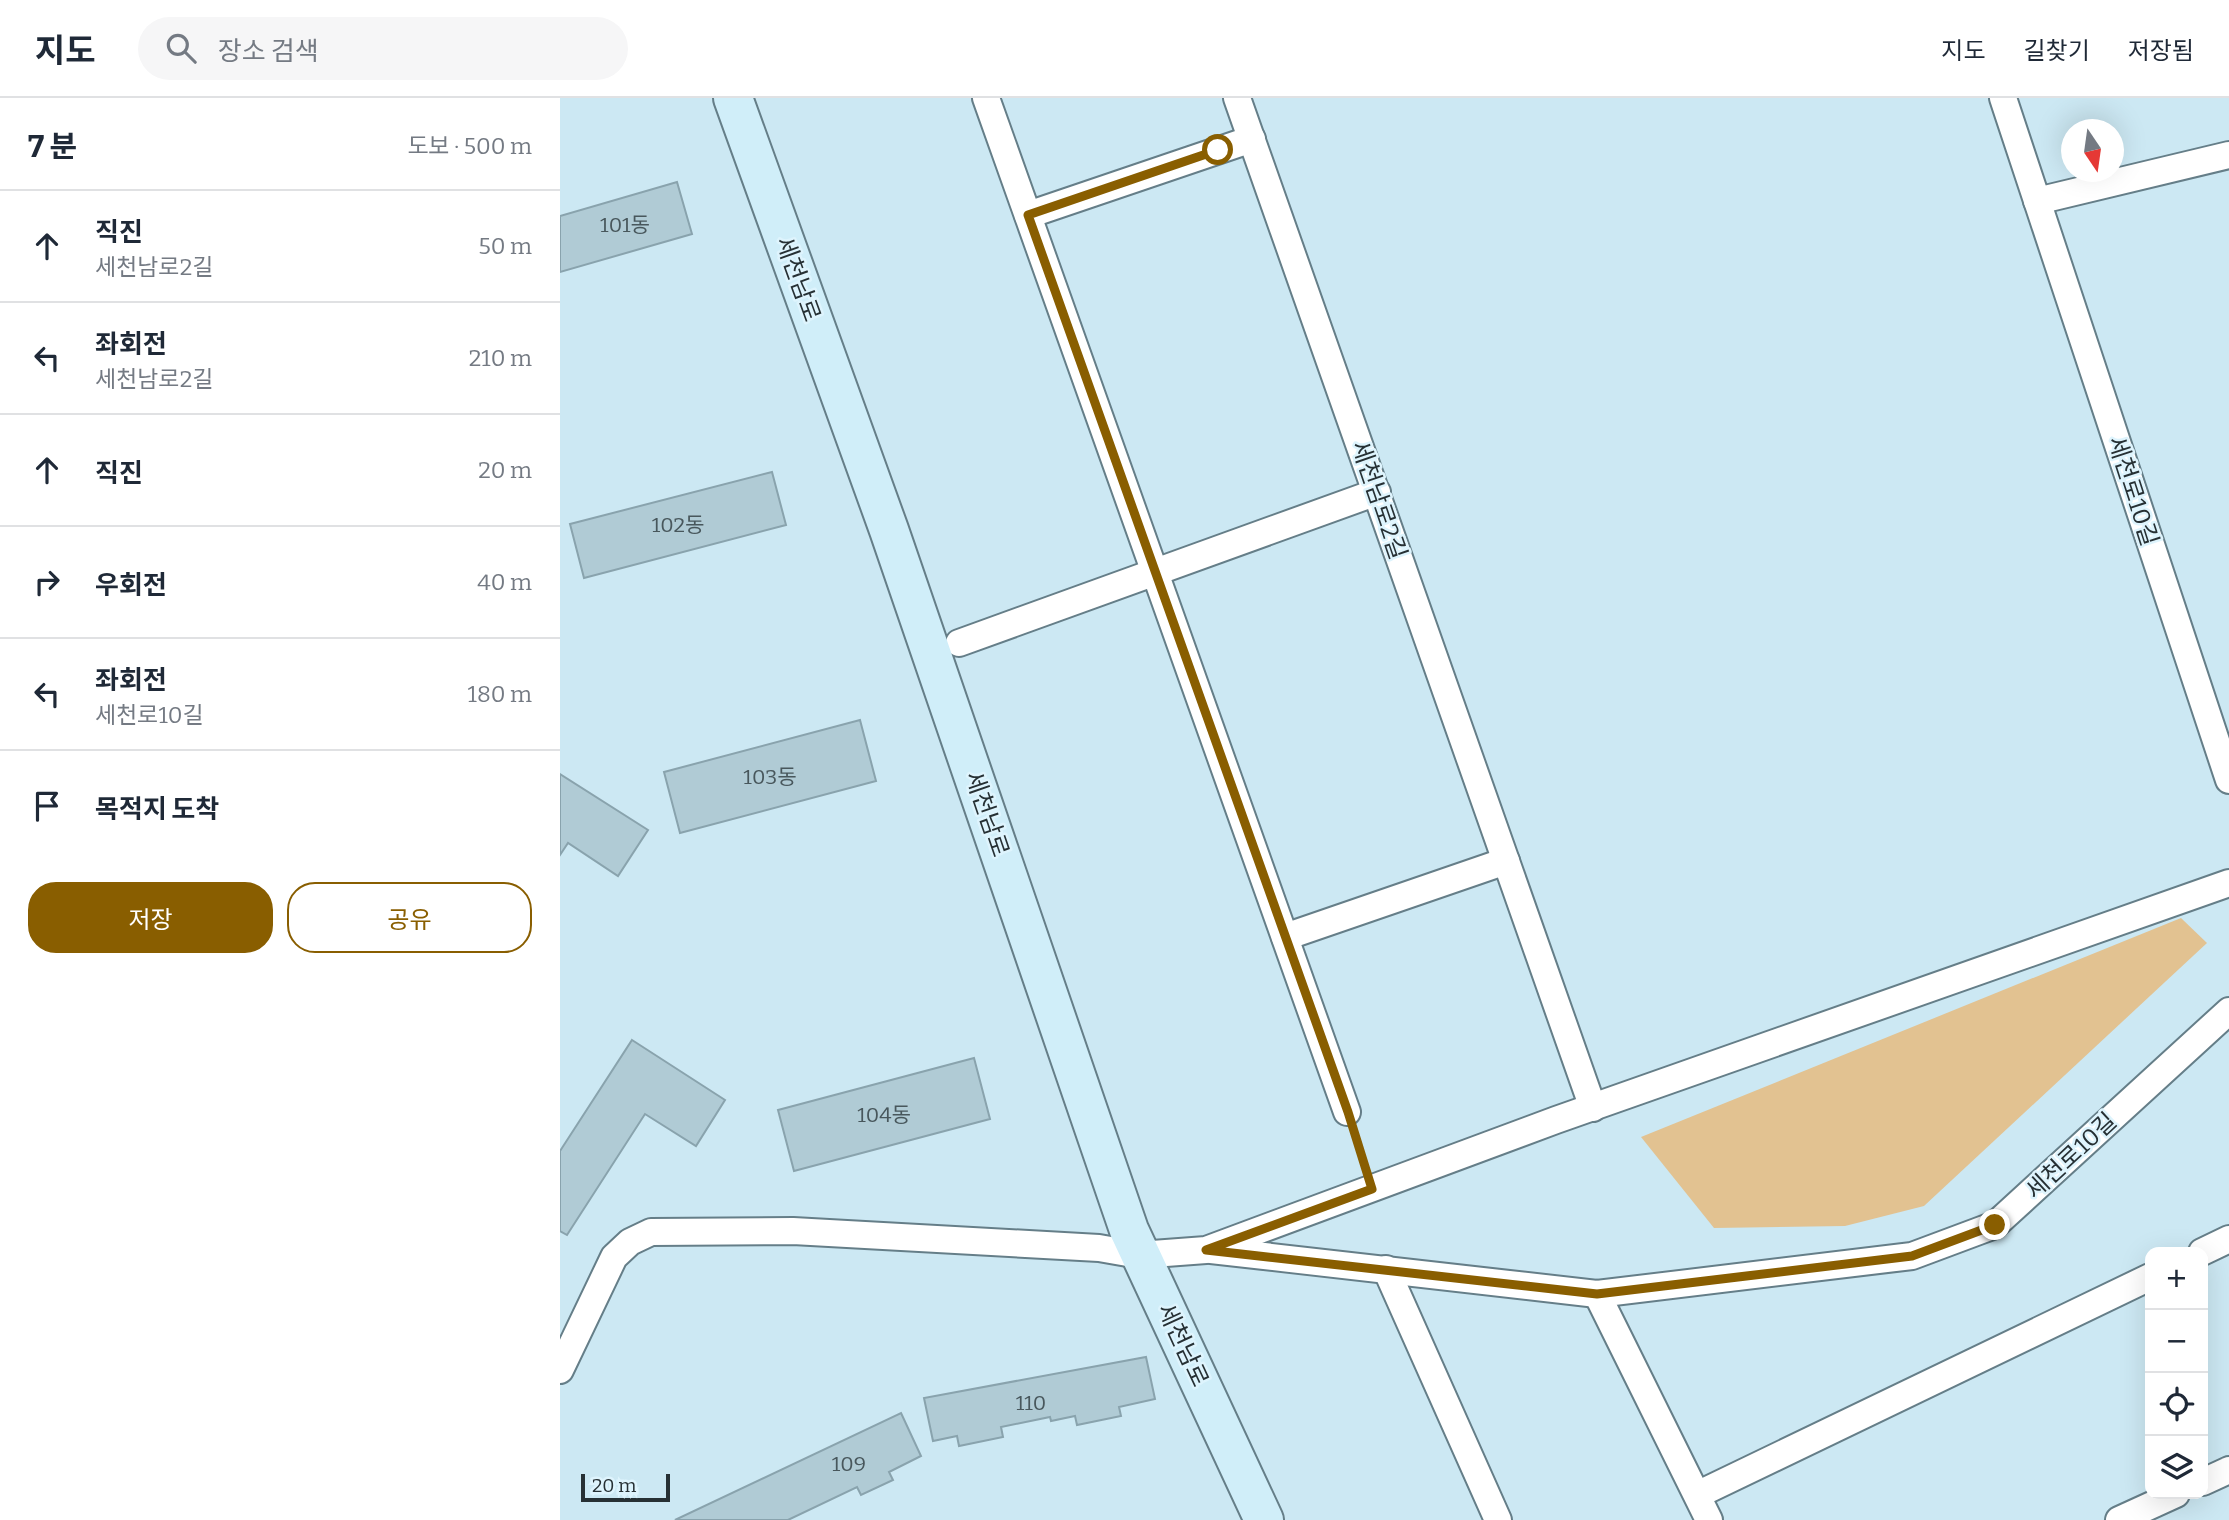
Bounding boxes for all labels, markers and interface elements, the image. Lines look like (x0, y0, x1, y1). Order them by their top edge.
search box (138, 17, 628, 80)
icon: search (162, 29, 200, 67)
text: 지도 (35, 31, 96, 71)
text: 장소 검색 (218, 36, 319, 67)
text: 지도 (1941, 37, 1986, 65)
text: 길찾기 (2024, 37, 2090, 65)
text: 저장됨 (2128, 37, 2194, 65)
north arrow (2061, 119, 2124, 182)
text: 7 분 (28, 129, 77, 165)
text: 도보 · 500 m (407, 132, 532, 160)
route start (1202, 134, 1233, 165)
house number: 101동 (600, 212, 650, 238)
text: 직진 (95, 217, 143, 248)
icon: ahead (28, 227, 66, 265)
text: 50 m (478, 232, 532, 260)
street label: 세천남로 (770, 233, 826, 325)
text: 세천남로2길 (95, 253, 213, 281)
text: 좌회전 (95, 329, 167, 360)
icon: left (28, 339, 66, 377)
text: 210 m (469, 344, 532, 372)
text: 세천남로2길 (95, 365, 213, 393)
street label: 세천로10길 (2102, 433, 2164, 549)
street label: 세천남로2길 (1346, 437, 1412, 563)
icon: ahead (28, 451, 66, 489)
text: 20 m (478, 456, 532, 484)
text: 직진 (95, 458, 143, 489)
house number: 102동 (652, 512, 704, 538)
icon: right (28, 563, 66, 601)
text: 40 m (477, 568, 532, 596)
text: 우회전 (95, 570, 167, 601)
text: 좌회전 (95, 665, 167, 696)
icon: left (28, 675, 66, 713)
text: 180 m (468, 680, 532, 708)
text: 세천로10길 (95, 701, 204, 729)
house number: 103동 (743, 764, 797, 790)
street label: 세천남로 (959, 768, 1015, 860)
icon: arrive (28, 787, 66, 825)
text: 목적지 도착 (95, 794, 219, 825)
button: 저장 (28, 882, 273, 953)
button: 공유 (287, 882, 532, 953)
house number: 104동 (857, 1102, 911, 1128)
street label: 세천로10길 (2020, 1107, 2122, 1205)
route end (1979, 1209, 2010, 1240)
map controls (2145, 1247, 2208, 1499)
button: + (2145, 1247, 2208, 1310)
street label: 세천남로 (1152, 1299, 1214, 1391)
button: − (2145, 1310, 2208, 1373)
button: locate (2145, 1373, 2208, 1436)
house number: 110 (1016, 1390, 1046, 1416)
button: layers (2145, 1436, 2208, 1499)
house number: 109 (832, 1451, 866, 1477)
scale bar (581, 1471, 670, 1503)
text: 20 m (592, 1474, 636, 1497)

